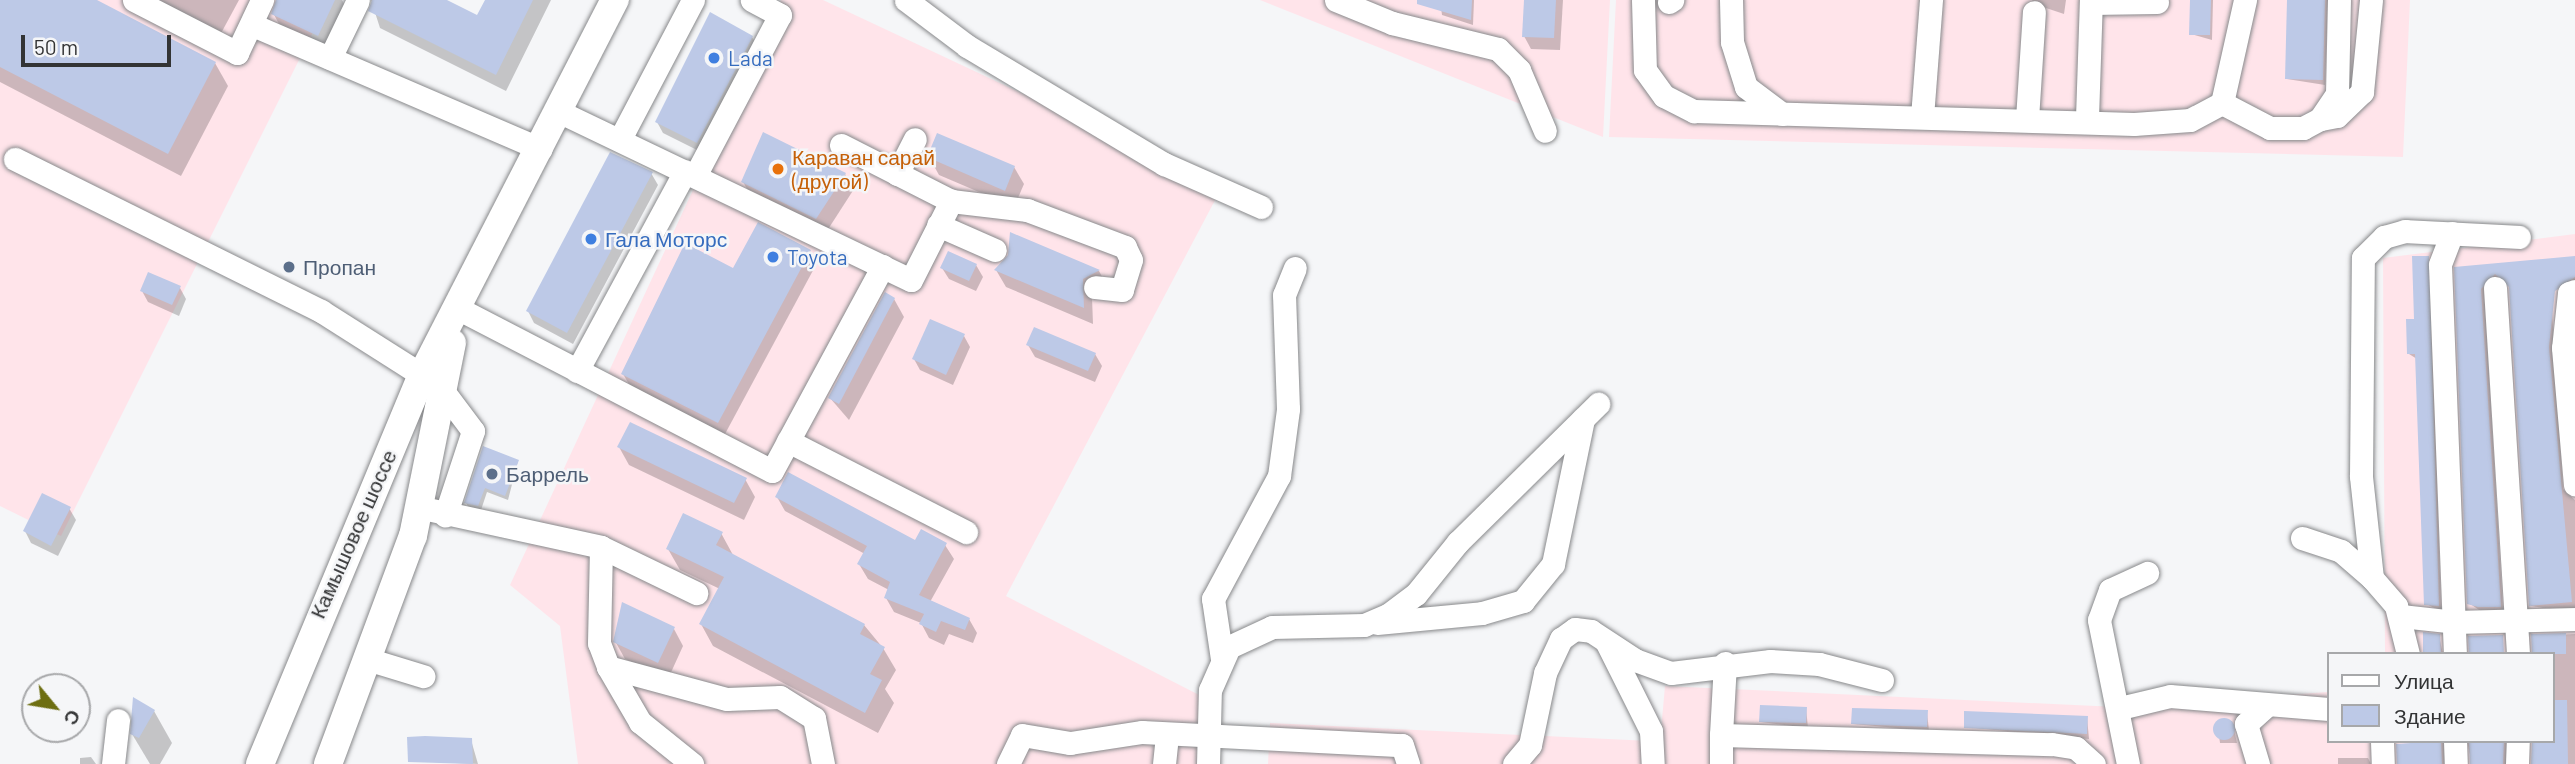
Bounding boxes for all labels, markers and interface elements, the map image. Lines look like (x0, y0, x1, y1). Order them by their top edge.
scale bar (24, 21, 175, 65)
text: 50 m (34, 34, 78, 59)
place label: Lada (728, 45, 773, 71)
marker: Lada (706, 50, 722, 66)
place label: Караван сарай (другой) (792, 144, 935, 194)
marker: Караван сарай (другой) (770, 161, 786, 177)
place label: Гала Моторс (605, 226, 727, 252)
marker: Гала Моторс (583, 231, 599, 247)
place label: Toyota (787, 244, 848, 270)
marker: Toyota (765, 249, 781, 265)
place label: Пропан (303, 254, 376, 280)
marker: Пропан (281, 259, 297, 275)
street label: Камышовое шоссе (305, 446, 401, 622)
place label: Баррель (506, 461, 589, 487)
marker: Баррель (484, 466, 500, 482)
legend (2326, 652, 2554, 743)
text: Улица (2394, 668, 2454, 693)
north arrow (21, 673, 91, 743)
text: Здание (2394, 703, 2466, 728)
text: С (59, 706, 86, 729)

